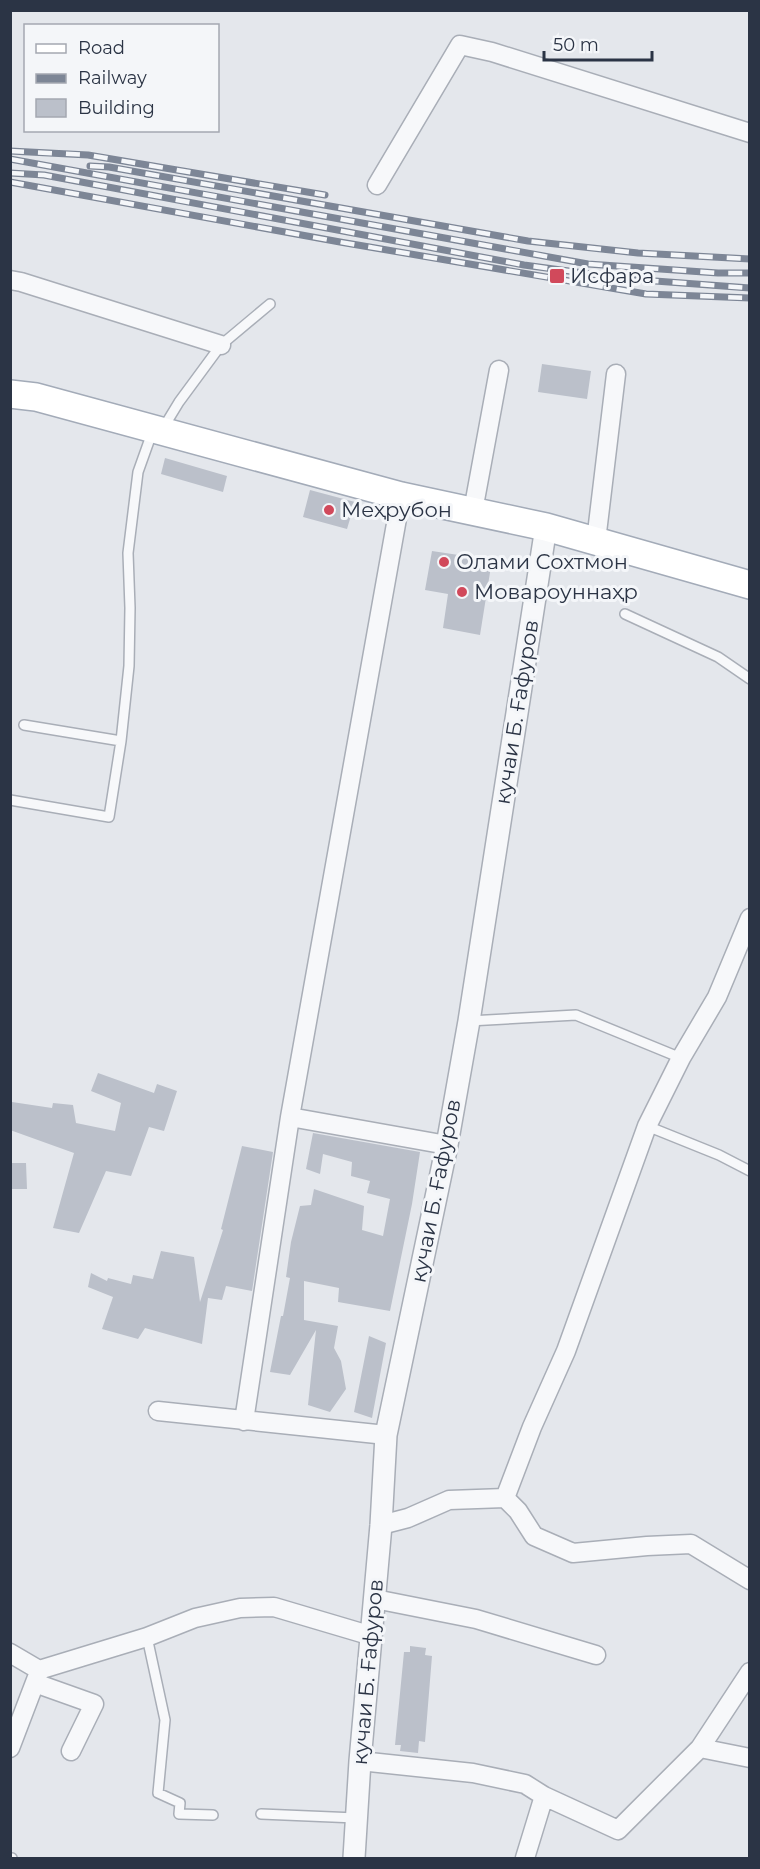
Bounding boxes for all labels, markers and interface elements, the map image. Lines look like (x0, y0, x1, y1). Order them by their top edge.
legend (24, 24, 219, 132)
scale bar (544, 24, 652, 62)
text: 50 m (553, 34, 599, 56)
text: Road (78, 37, 125, 59)
text: Railway (78, 67, 147, 89)
text: Building (78, 97, 155, 119)
place label: Исфара (570, 263, 654, 288)
marker: Исфара (548, 267, 566, 285)
place label: Меҳрубон (341, 497, 452, 522)
marker: Меҳрубон (322, 503, 336, 517)
place label: Олами Сохтмон (456, 549, 628, 574)
marker: Олами Сохтмон (437, 555, 451, 569)
place label: Мовароуннаҳр (474, 579, 638, 604)
marker: Мовароуннаҳр (455, 585, 469, 599)
street label: кучаи Б. Ғафуров (490, 618, 543, 806)
street label: кучаи Б. Ғафуров (405, 1097, 466, 1285)
street label: кучаи Б. Ғафуров (347, 1578, 388, 1766)

